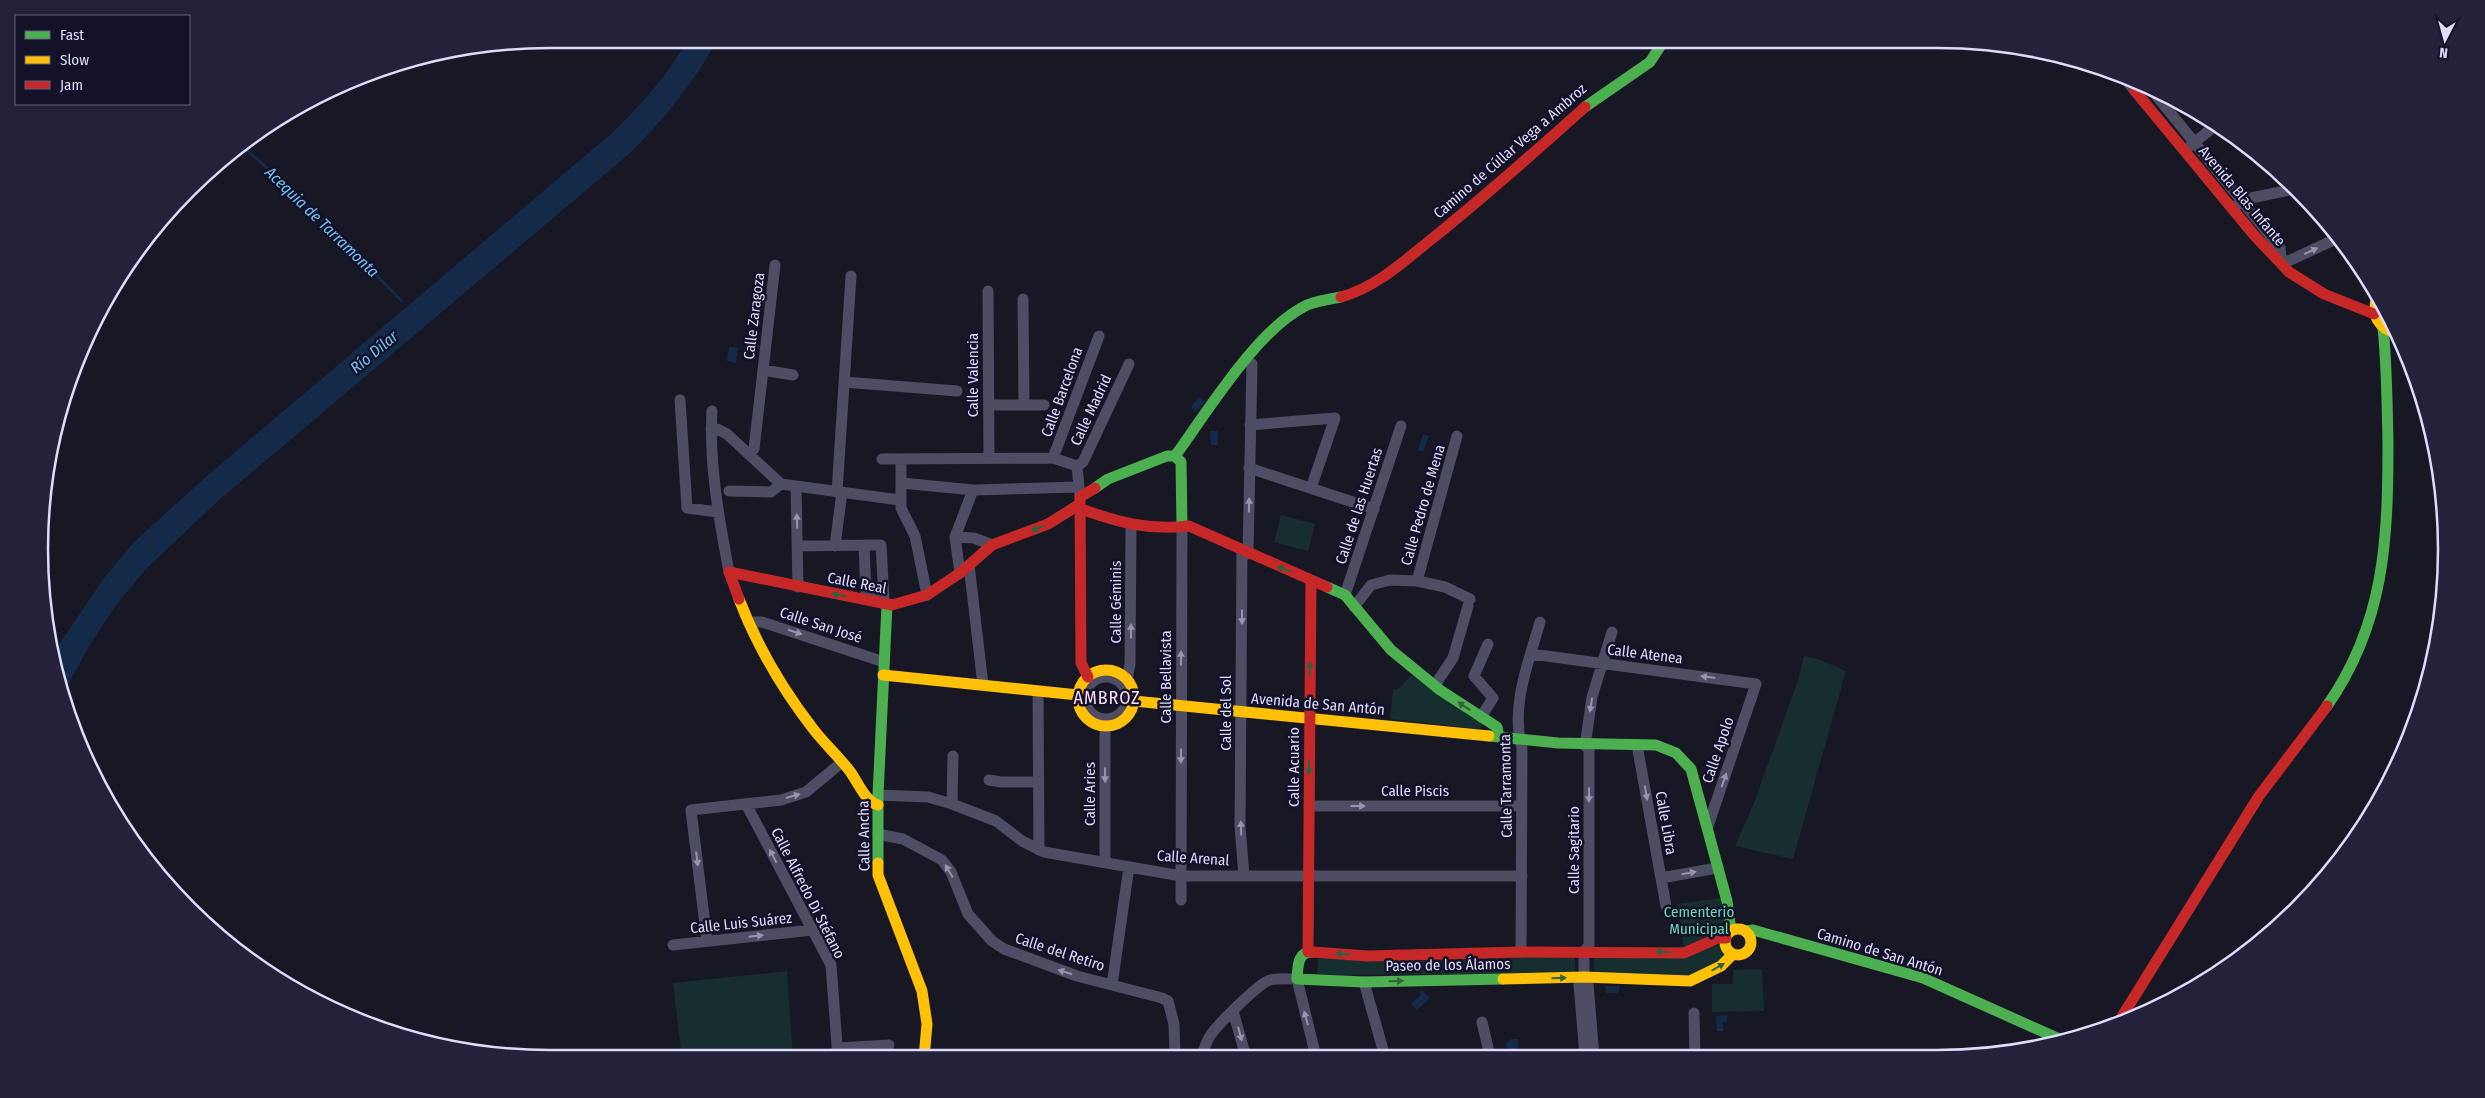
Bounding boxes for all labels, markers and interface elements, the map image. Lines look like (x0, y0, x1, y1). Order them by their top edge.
legend (15, 15, 190, 105)
north arrow (2420, 15, 2470, 65)
text: Fast (60, 26, 84, 44)
text: N (2439, 44, 2449, 61)
text: Slow (60, 51, 89, 69)
text: Jam (60, 76, 83, 94)
street label: Camino de Cúllar Vega a Ambroz (1430, 80, 1590, 222)
street label: Avenida Blas Infante (2195, 142, 2289, 250)
water label: Acequia de Tarramonta (260, 162, 383, 281)
one-way arrow (2304, 246, 2318, 254)
street label: Calle Zaragoza (740, 272, 768, 360)
water label: Río Dílar (346, 326, 402, 377)
street label: Calle Valencia (964, 333, 982, 417)
street label: Calle Barcelona (1037, 345, 1087, 439)
street label: Calle Madrid (1067, 372, 1115, 448)
street label: Calle Pedro de Mena (1397, 443, 1449, 567)
street label: Calle de las Huertas (1332, 445, 1386, 567)
one-way arrow (1245, 497, 1253, 513)
one-way arrow (793, 512, 801, 528)
one-way arrow (1031, 524, 1045, 532)
street label: Calle Géminis (1107, 561, 1125, 643)
one-way arrow (1277, 565, 1291, 573)
street label: Calle Real (826, 568, 888, 598)
one-way arrow (831, 591, 847, 599)
street label: Calle San José (778, 603, 864, 647)
one-way arrow (1238, 609, 1246, 625)
one-way arrow (1127, 623, 1135, 639)
one-way arrow (788, 629, 803, 637)
street label: Calle Bellavista (1157, 630, 1175, 724)
street label: Calle Atenea (1606, 640, 1684, 668)
one-way arrow (1177, 650, 1185, 666)
one-way arrow (1306, 661, 1314, 677)
one-way arrow (1700, 673, 1716, 681)
street label: Calle del Sol (1217, 675, 1235, 751)
district label: AMBROZ (1073, 687, 1141, 709)
street label: Avenida de San Antón (1250, 689, 1386, 719)
one-way arrow (1587, 697, 1595, 713)
one-way arrow (1458, 701, 1471, 710)
street label: Calle Apolo (1698, 714, 1738, 786)
street label: Calle Acuario (1285, 727, 1303, 807)
street label: Calle Tarramonta (1496, 734, 1516, 838)
one-way arrow (1177, 748, 1185, 764)
one-way arrow (1305, 759, 1313, 775)
street label: Calle Aries (1081, 762, 1099, 826)
one-way arrow (1101, 767, 1109, 783)
one-way arrow (1720, 773, 1728, 788)
street label: Calle Piscis (1381, 782, 1449, 800)
one-way arrow (1642, 786, 1650, 802)
one-way arrow (1585, 787, 1593, 803)
street label: Calle Libra (1652, 790, 1680, 856)
one-way arrow (786, 792, 801, 800)
street label: Calle Ancha (854, 800, 874, 872)
one-way arrow (1350, 802, 1366, 810)
street label: Calle Sagitario (1565, 806, 1583, 894)
one-way arrow (1237, 819, 1245, 835)
street label: Calle Alfredo Di Stéfano (767, 825, 849, 962)
street label: Calle Arenal (1156, 846, 1230, 870)
one-way arrow (769, 849, 777, 863)
one-way arrow (693, 851, 701, 867)
one-way arrow (945, 864, 954, 877)
one-way arrow (1681, 868, 1697, 876)
park label: Cementerio Municipal (1664, 903, 1734, 938)
street label: Calle Luis Suárez (689, 909, 793, 937)
street label: Camino de San Antón (1815, 924, 1945, 980)
street label: Calle del Retiro (1013, 929, 1107, 975)
one-way arrow (748, 932, 764, 940)
one-way arrow (1654, 948, 1670, 956)
one-way arrow (1334, 950, 1350, 958)
street label: Paseo de los Álamos (1385, 955, 1511, 975)
one-way arrow (1710, 963, 1725, 971)
one-way arrow (1057, 967, 1072, 975)
one-way arrow (1551, 974, 1567, 982)
one-way arrow (1388, 977, 1404, 985)
one-way arrow (1302, 1010, 1310, 1026)
one-way arrow (1236, 1026, 1244, 1042)

